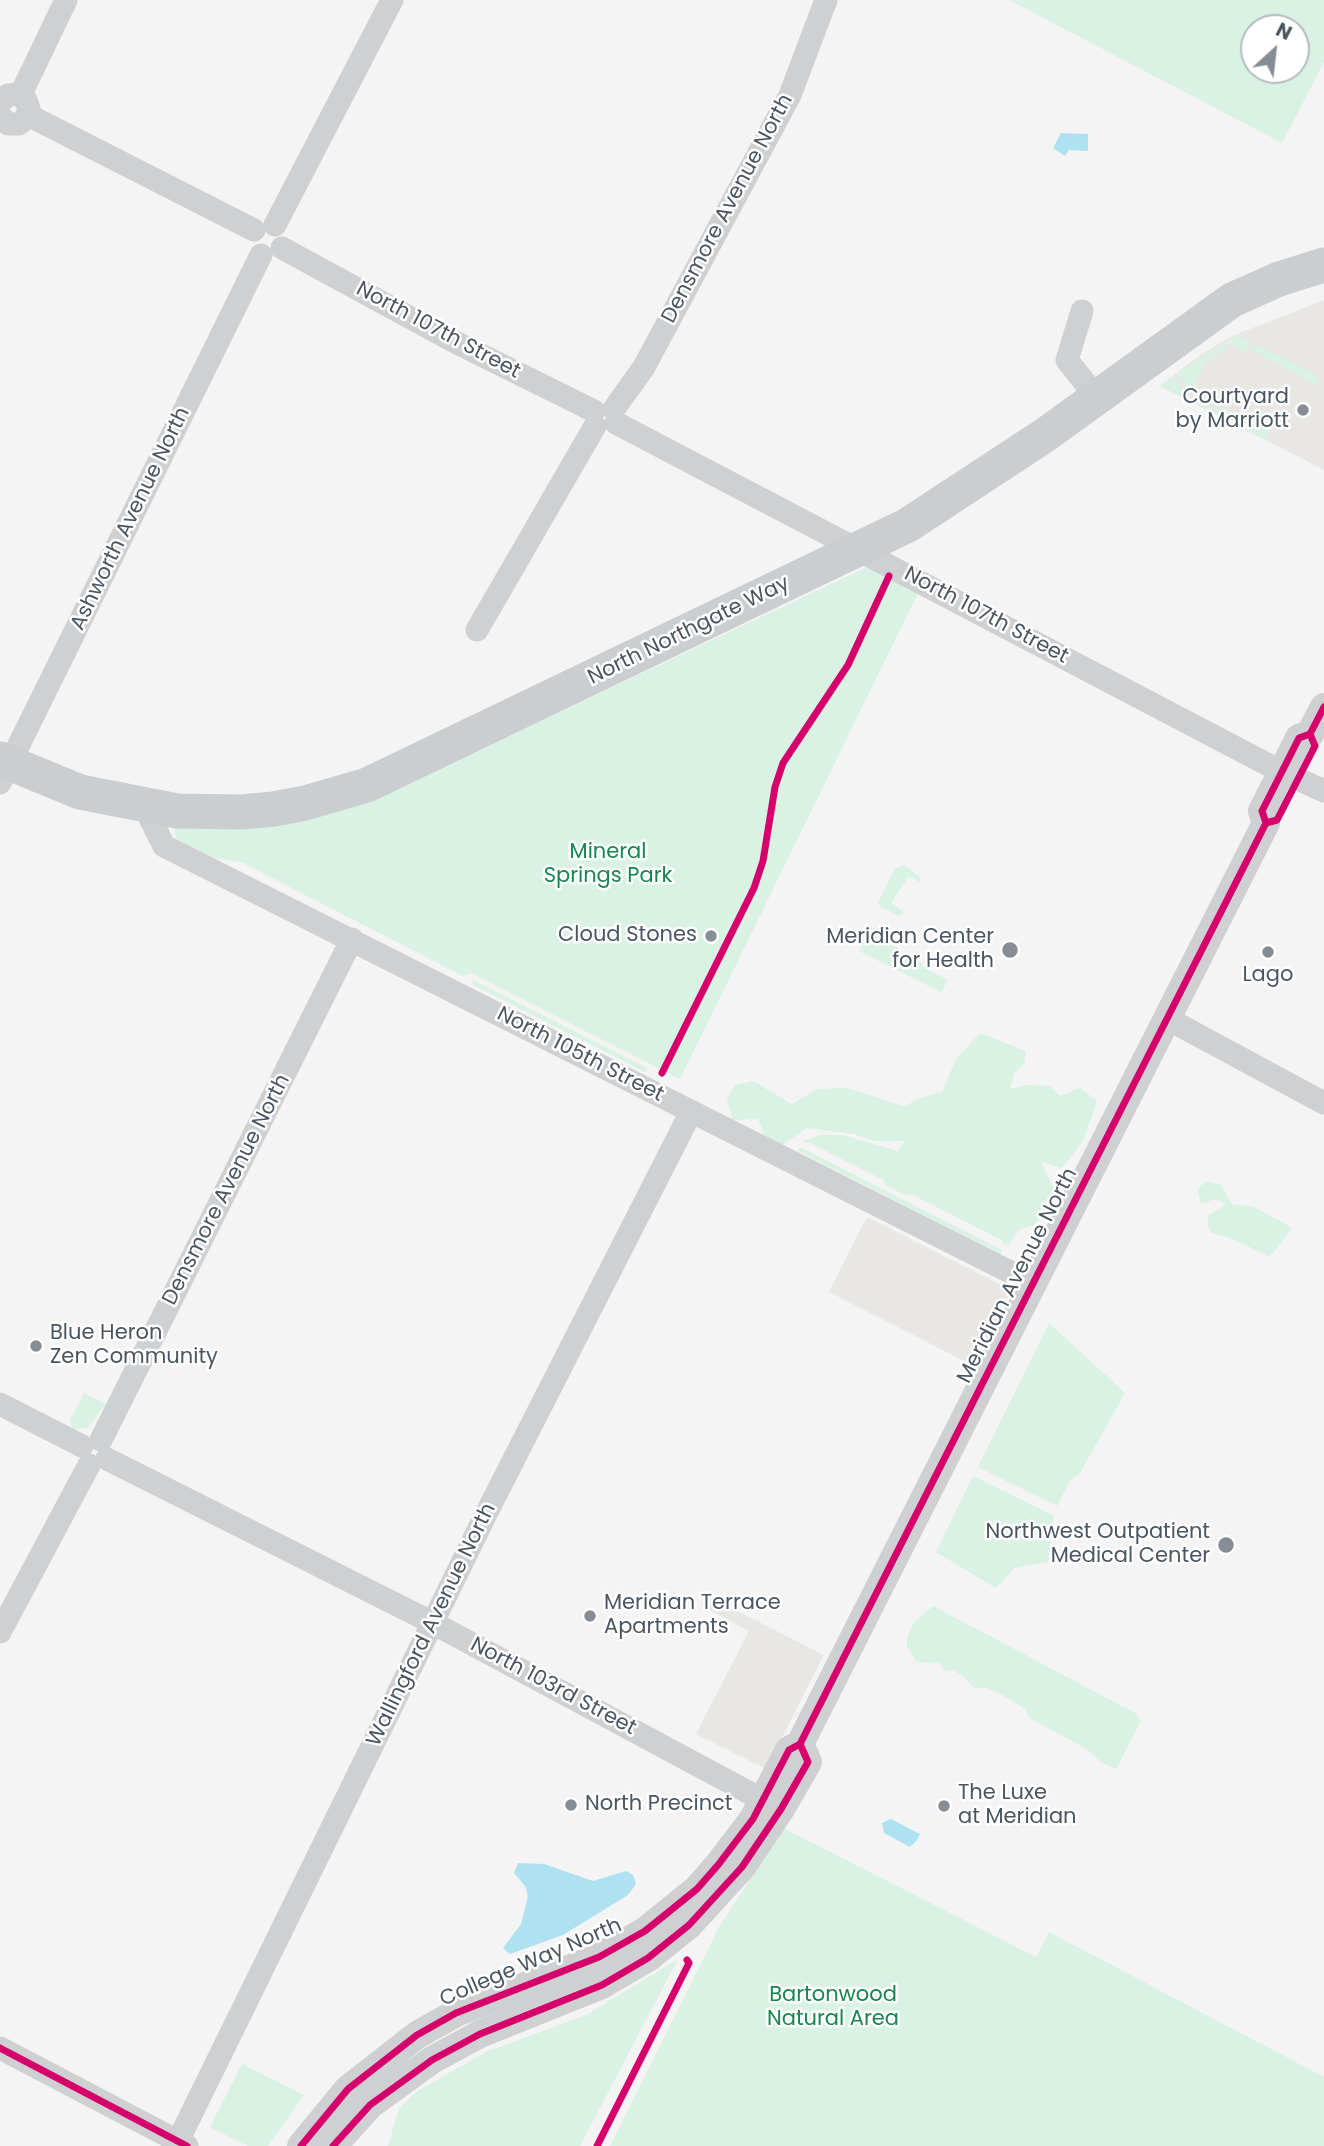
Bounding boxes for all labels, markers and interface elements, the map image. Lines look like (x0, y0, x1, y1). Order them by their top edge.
north arrow (1240, 14, 1310, 84)
text: N (1271, 16, 1296, 47)
street label: Densmore Avenue North (657, 90, 799, 328)
street label: North 107th Street (352, 277, 524, 385)
place label: Courtyard by Marriott (1176, 385, 1289, 435)
marker: Courtyard by Marriott (1295, 402, 1311, 418)
street label: Ashworth Avenue North (66, 403, 196, 635)
street label: North 107th Street (900, 562, 1072, 670)
street label: North Northgate Way (584, 571, 794, 691)
park label: Mineral Springs Park (544, 840, 672, 890)
place label: Cloud Stones (558, 923, 697, 949)
place label: Meridian Center for Health (826, 925, 994, 975)
marker: Cloud Stones (703, 928, 719, 944)
marker: Meridian Center for Health (1000, 940, 1020, 960)
marker: Lago (1260, 944, 1276, 960)
place label: Lago (1243, 963, 1293, 989)
street label: North 105th Street (492, 1002, 668, 1108)
street label: Densmore Avenue North (158, 1071, 296, 1309)
street label: Meridian Avenue North (953, 1164, 1083, 1388)
place label: Blue Heron Zen Community (50, 1321, 218, 1371)
marker: Blue Heron Zen Community (28, 1338, 44, 1354)
street label: Wallingford Avenue North (362, 1499, 502, 1751)
place label: Northwest Outpatient Medical Center (986, 1520, 1210, 1570)
marker: Northwest Outpatient Medical Center (1216, 1535, 1236, 1555)
place label: Meridian Terrace Apartments (604, 1591, 781, 1641)
marker: Meridian Terrace Apartments (582, 1608, 598, 1624)
street label: North 103rd Street (466, 1633, 640, 1741)
place label: The Luxe at Meridian (958, 1781, 1077, 1831)
place label: North Precinct (585, 1792, 732, 1818)
marker: North Precinct (563, 1797, 579, 1813)
marker: The Luxe at Meridian (936, 1798, 952, 1814)
street label: College Way North (436, 1913, 626, 2013)
park label: Bartonwood Natural Area (767, 1983, 899, 2033)

